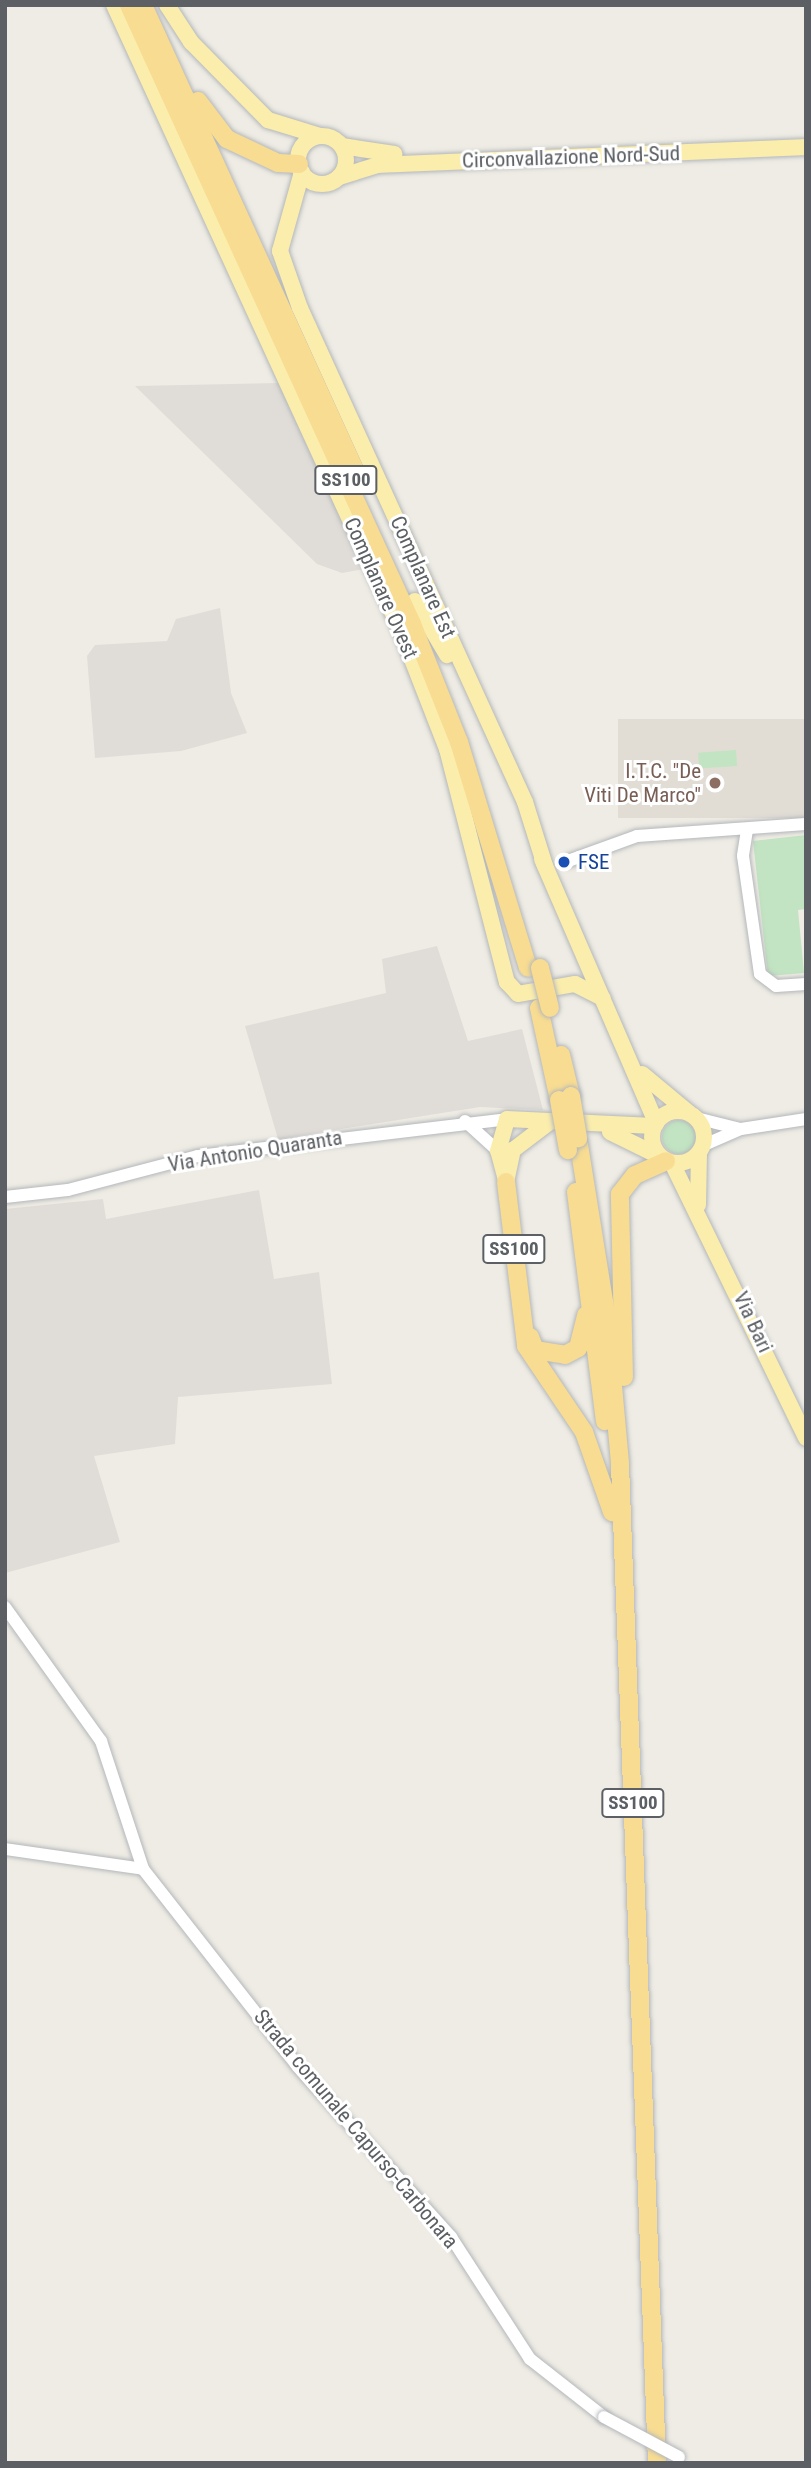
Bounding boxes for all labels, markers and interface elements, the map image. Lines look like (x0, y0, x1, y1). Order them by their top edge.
street label: Circonvallazione Nord-Sud (462, 141, 680, 173)
road number: SS100 (313, 464, 379, 495)
street label: Complanare Est (385, 512, 461, 642)
street label: Complanare Ovest (339, 514, 423, 662)
place label: I.T.C. "De Viti De Marco" (584, 758, 701, 808)
marker: I.T.C. "De Viti De Marco" (707, 775, 723, 791)
place label: FSE (578, 849, 609, 875)
marker: FSE (556, 854, 572, 870)
street label: Via Antonio Quaranta (166, 1125, 344, 1177)
road number: SS100 (481, 1233, 547, 1264)
street label: Via Bari (728, 1288, 778, 1356)
road number: SS100 (600, 1787, 666, 1818)
street label: Strada comunale Capurso-Carbonara (249, 2004, 463, 2254)

